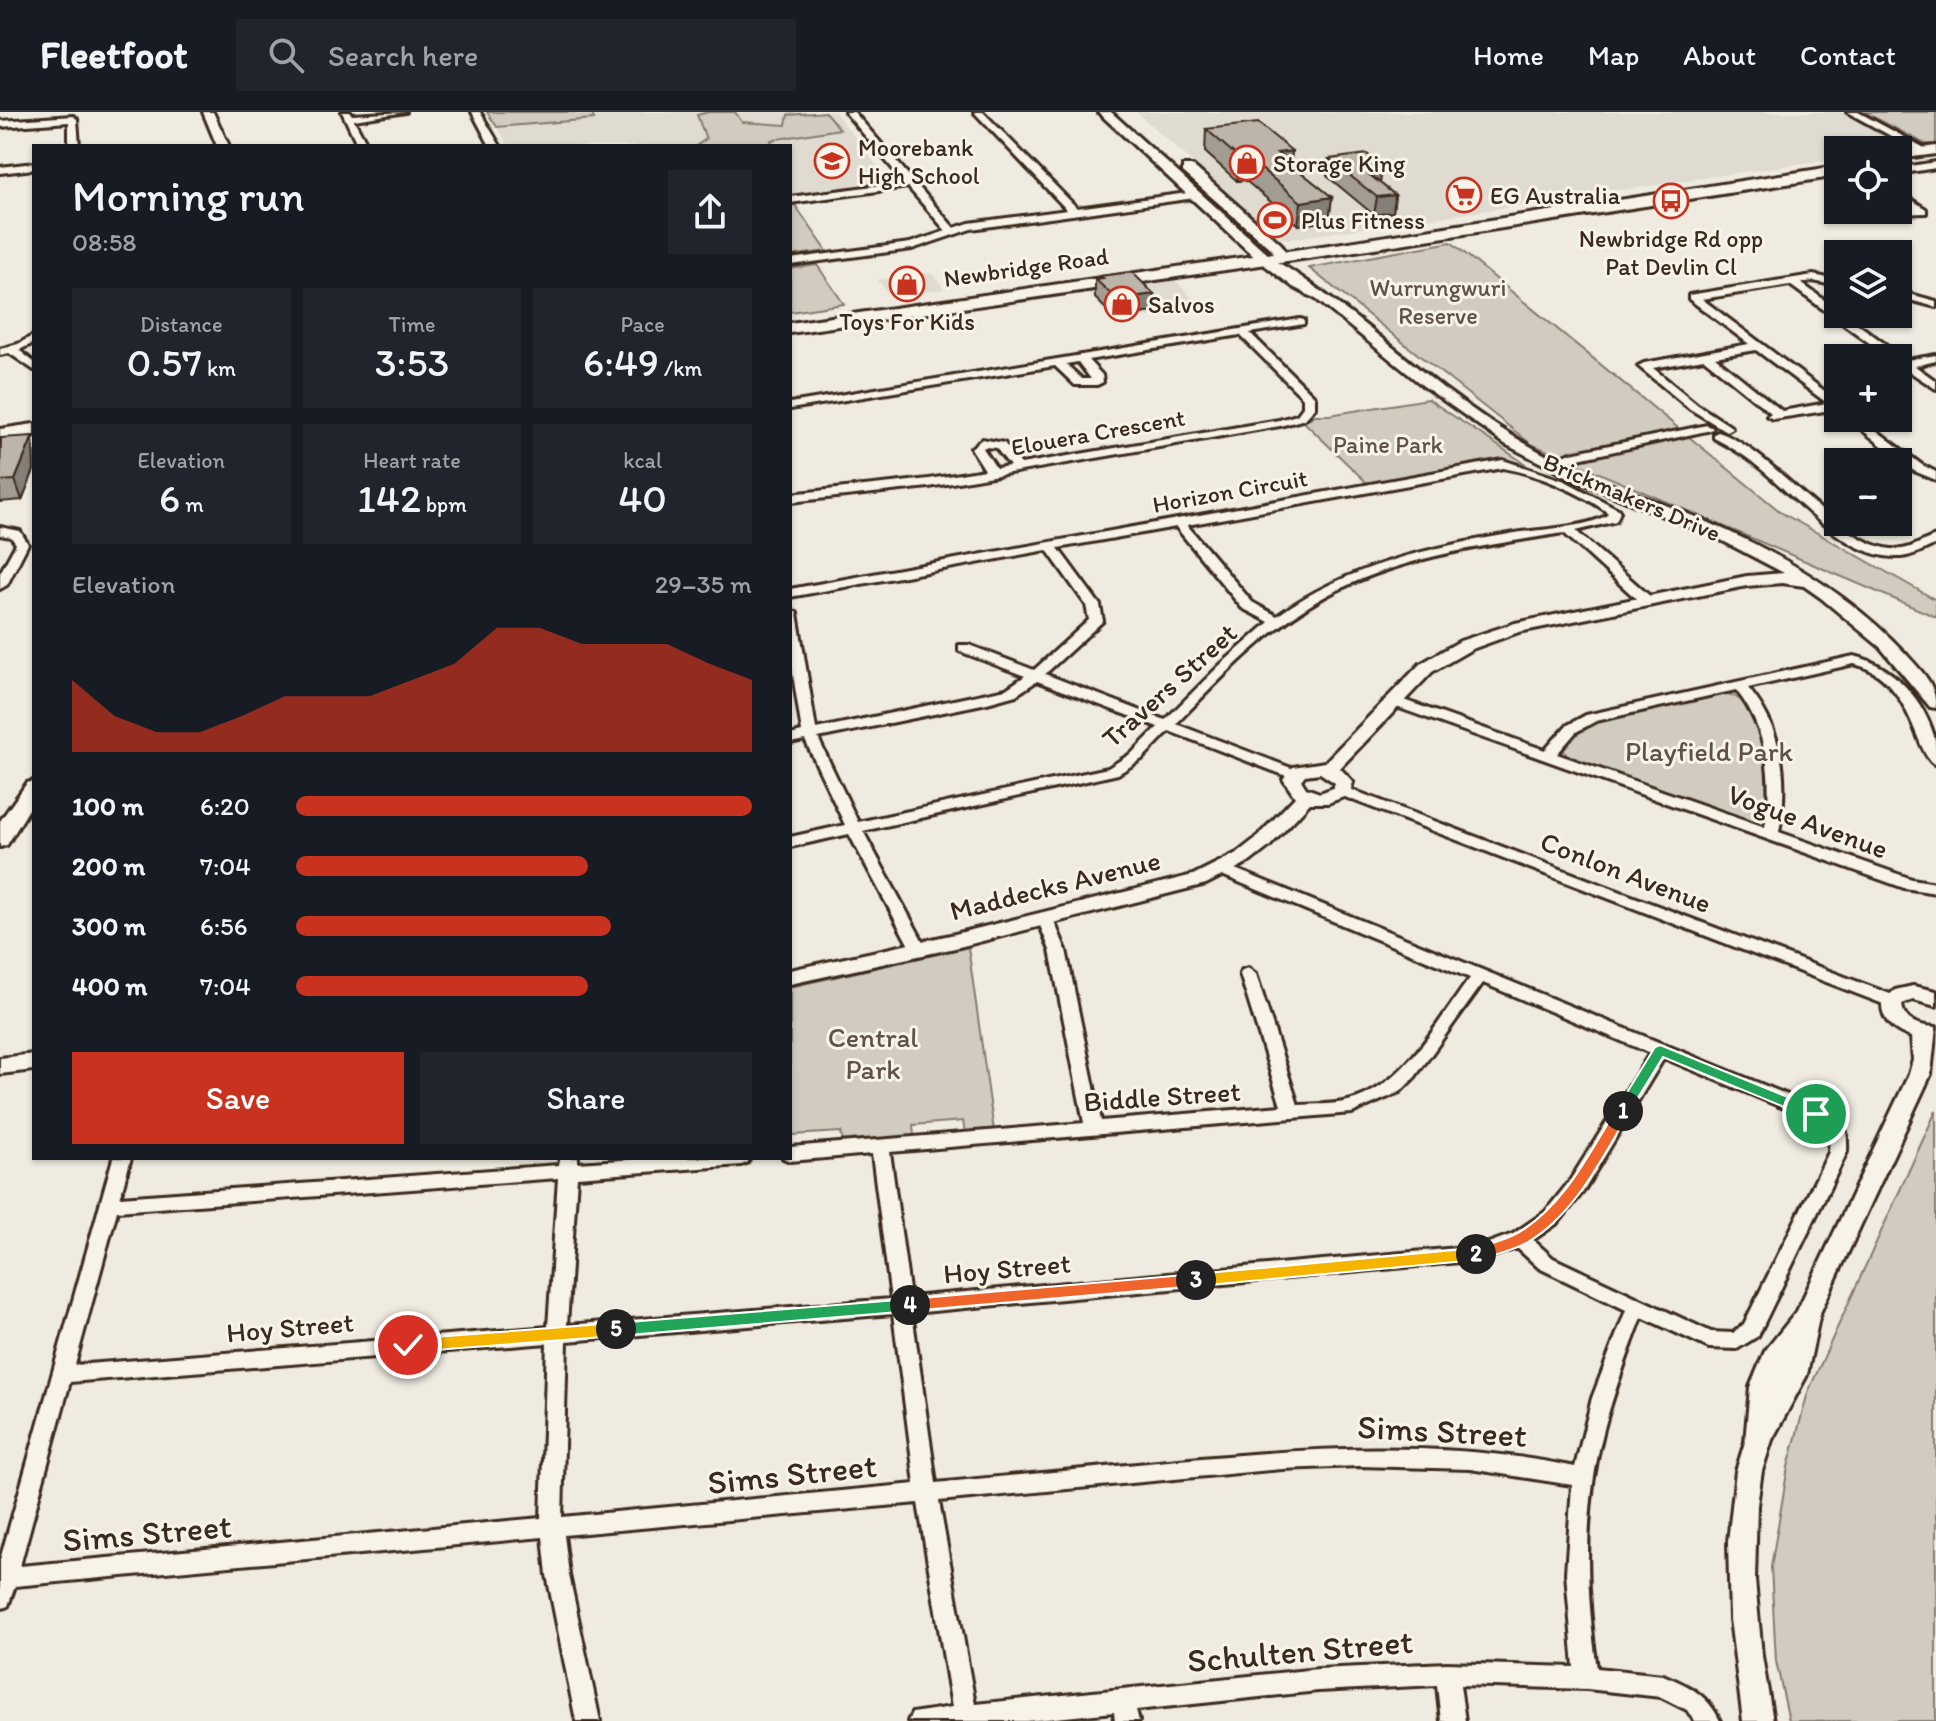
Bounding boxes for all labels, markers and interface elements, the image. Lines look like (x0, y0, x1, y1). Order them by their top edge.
search box (236, 19, 796, 91)
text: Fleetfoot (40, 32, 188, 78)
icon: search (264, 33, 308, 77)
text: Search here (328, 37, 478, 74)
text: Home (1473, 38, 1544, 72)
text: Map (1588, 38, 1639, 72)
text: About (1683, 38, 1756, 72)
text: Contact (1800, 38, 1896, 72)
place label: Moorebank High School (858, 133, 980, 190)
map controls (1824, 136, 1912, 536)
button: locate (1824, 136, 1912, 224)
school or university icon: Moorebank High School (813, 142, 851, 180)
shop icon: Storage King (1228, 144, 1266, 182)
place label: Storage King (1273, 149, 1406, 178)
text: Morning run (72, 169, 305, 222)
button: share (668, 170, 752, 254)
supermarket icon: EG Australia (1445, 176, 1483, 214)
place label: EG Australia (1490, 181, 1621, 210)
bus stop icon: Newbridge Rd opp Pat Devlin Cl (1652, 182, 1690, 220)
sports icon: Plus Fitness (1256, 201, 1294, 239)
place label: Plus Fitness (1301, 206, 1425, 235)
place label: Newbridge Rd opp Pat Devlin Cl (1579, 224, 1763, 281)
text: 08:58 (72, 226, 137, 258)
button: layers (1824, 240, 1912, 328)
street label: Newbridge Road (942, 241, 1110, 293)
shop icon: Toys For Kids (888, 265, 926, 303)
park label: Wurrungwuri Reserve (1370, 273, 1506, 330)
shop icon: Salvos (1103, 285, 1141, 323)
place label: Salvos (1148, 290, 1215, 319)
place label: Toys For Kids (839, 307, 975, 336)
text: Distance (140, 311, 223, 338)
text: Time (389, 311, 435, 338)
text: Pace (621, 311, 665, 338)
text: 0.57 (127, 338, 202, 386)
text: 3:53 (375, 338, 449, 386)
text: 6:49 (583, 338, 659, 386)
button: + (1824, 344, 1912, 432)
text: km (202, 355, 236, 382)
text: /km (659, 355, 702, 382)
street label: Elouera Crescent (1009, 402, 1187, 462)
park label: Paine Park (1333, 430, 1443, 459)
text: Elevation (138, 447, 225, 474)
text: Heart rate (363, 447, 461, 474)
text: kcal (623, 447, 662, 474)
street label: Brickmakers Drive (1539, 447, 1725, 547)
button: − (1824, 448, 1912, 536)
street label: Horizon Circuit (1150, 463, 1310, 519)
text: 6 (159, 474, 180, 522)
text: 142 (357, 474, 421, 522)
text: 40 (618, 474, 667, 522)
text: m (180, 491, 204, 518)
text: bpm (421, 491, 467, 518)
text: Elevation (72, 568, 175, 600)
text: 29–35 m (655, 568, 752, 600)
street label: Travers Street (1094, 615, 1244, 755)
park label: Playfield Park (1625, 734, 1793, 768)
street label: Vogue Avenue (1723, 776, 1893, 866)
text: 100 m (72, 790, 144, 822)
text: 6:20 (200, 790, 250, 822)
street label: Conlon Avenue (1536, 824, 1716, 920)
street label: Maddecks Avenue (946, 842, 1164, 928)
text: 200 m (72, 850, 145, 882)
text: 7:04 (200, 850, 251, 882)
text: 300 m (72, 910, 146, 942)
text: 6:56 (200, 910, 248, 942)
text: 400 m (72, 970, 147, 1002)
text: 7:04 (200, 970, 251, 1002)
park label: Central Park (828, 1020, 918, 1086)
button: Save (72, 1052, 404, 1144)
button: Share (420, 1052, 752, 1144)
street label: Biddle Street (1082, 1074, 1242, 1118)
pin (1782, 1080, 1850, 1148)
pin: 1 (1603, 1091, 1643, 1131)
icon: arrive (1794, 1092, 1838, 1136)
text: 1 (1618, 1097, 1628, 1124)
pin: 2 (1456, 1234, 1496, 1274)
text: 2 (1470, 1240, 1482, 1267)
street label: Hoy Street (942, 1245, 1072, 1291)
pin: 3 (1176, 1260, 1216, 1300)
text: 3 (1190, 1266, 1202, 1293)
pin: 4 (890, 1285, 930, 1325)
text: 4 (903, 1291, 917, 1318)
street label: Hoy Street (225, 1304, 355, 1350)
pin: 5 (596, 1309, 636, 1349)
pin (374, 1311, 442, 1379)
text: 5 (610, 1315, 622, 1342)
icon: check (386, 1323, 430, 1367)
street label: Sims Street (1356, 1406, 1528, 1456)
street label: Sims Street (705, 1445, 879, 1503)
street label: Sims Street (61, 1505, 234, 1561)
street label: Schulten Street (1186, 1621, 1415, 1681)

